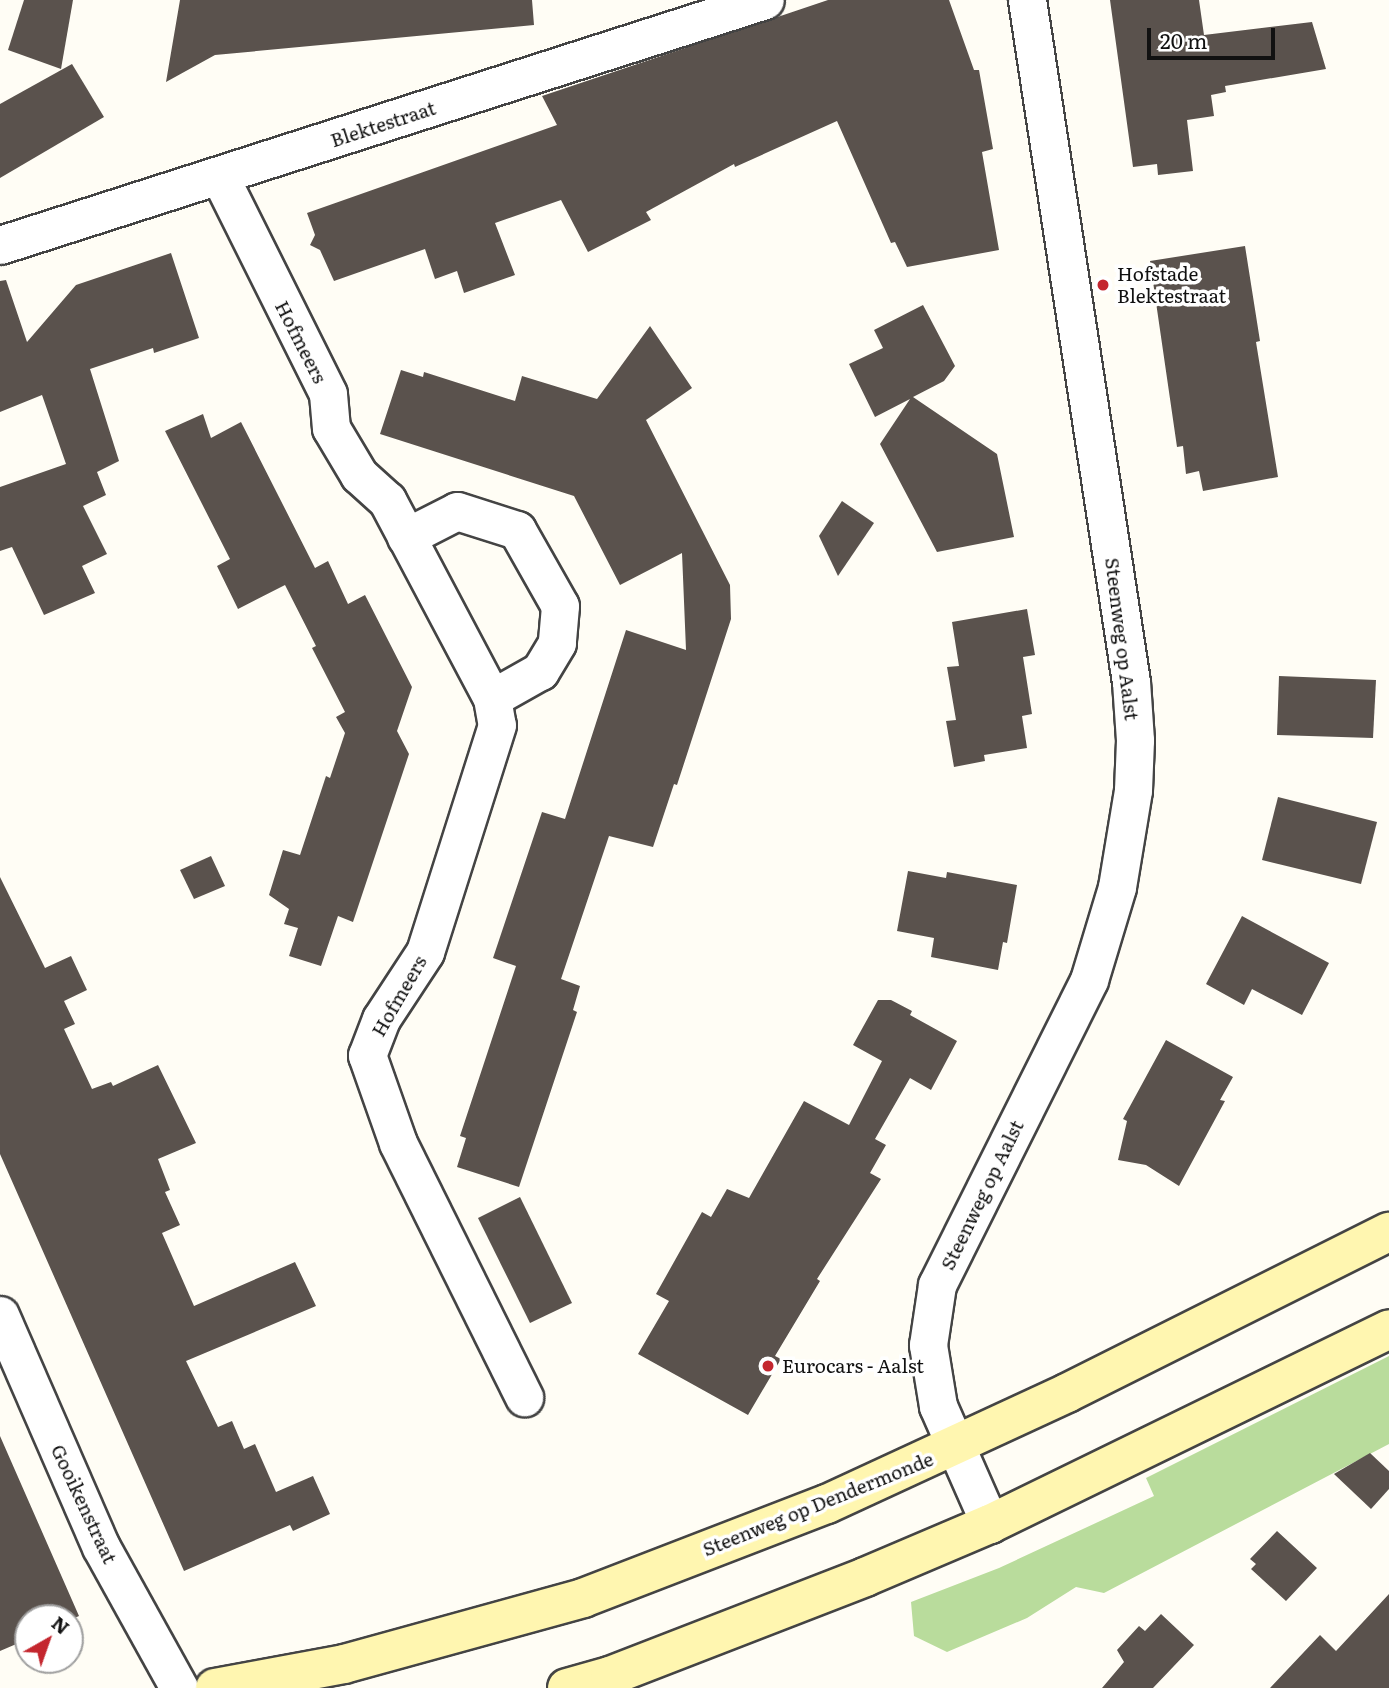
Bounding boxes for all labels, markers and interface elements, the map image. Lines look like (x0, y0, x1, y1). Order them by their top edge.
scale bar (1151, 14, 1279, 58)
text: 20 m (1160, 24, 1207, 55)
street label: Blektestraat (328, 96, 438, 152)
place label: Hofstade Blektestraat (1117, 263, 1226, 307)
marker: Hofstade Blektestraat (1095, 277, 1111, 293)
street label: Hofmeers (270, 297, 332, 387)
street label: Steenweg op Aalst (1101, 556, 1143, 722)
street label: Hofmeers (367, 951, 431, 1041)
street label: Steenweg op Aalst (936, 1116, 1028, 1274)
place label: Eurocars - Aalst (782, 1355, 924, 1377)
marker: Eurocars - Aalst (760, 1358, 776, 1374)
street label: Gooikenstraat (47, 1441, 121, 1567)
street label: Steenweg op Dendermonde (699, 1447, 937, 1561)
north arrow (14, 1604, 84, 1674)
text: N (46, 1609, 76, 1640)

